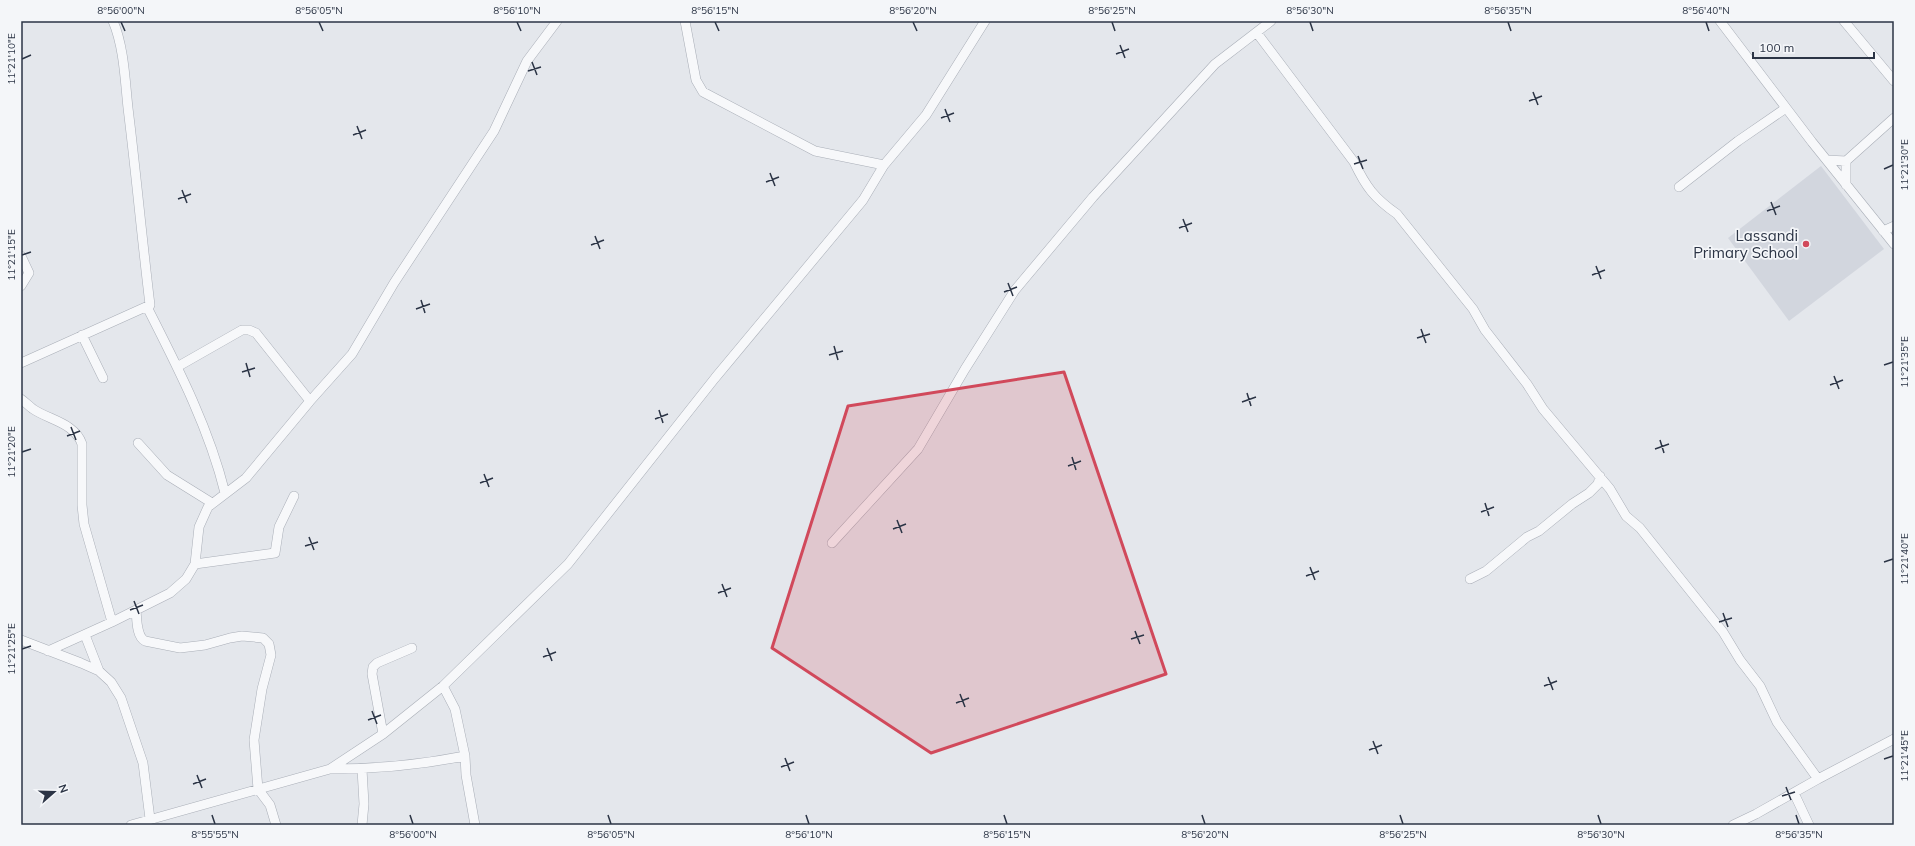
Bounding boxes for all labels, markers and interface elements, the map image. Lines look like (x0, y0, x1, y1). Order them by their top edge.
text: 8°56'00"N (97, 4, 145, 17)
text: 8°56'05"N (295, 4, 343, 17)
text: 8°56'10"N (493, 4, 541, 17)
text: 8°56'15"N (691, 4, 739, 17)
text: 8°56'20"N (889, 4, 937, 17)
text: 8°56'25"N (1088, 4, 1136, 17)
text: 8°56'30"N (1286, 4, 1334, 17)
text: 8°56'35"N (1484, 4, 1532, 17)
text: 8°56'40"N (1682, 4, 1730, 17)
text: 11°21'10"E (5, 33, 18, 85)
scale bar (1753, 34, 1874, 60)
text: 100 m (1759, 40, 1794, 55)
text: 11°21'30"E (1898, 139, 1911, 191)
place label: Lassandi Primary School (1693, 226, 1798, 262)
text: 11°21'15"E (5, 229, 18, 281)
marker: Lassandi Primary School (1801, 239, 1811, 249)
text: 11°21'35"E (1898, 336, 1911, 388)
text: 11°21'20"E (5, 426, 18, 478)
text: 11°21'40"E (1898, 533, 1911, 585)
text: 11°21'25"E (5, 623, 18, 675)
text: 11°21'45"E (1898, 730, 1911, 782)
north arrow (34, 772, 74, 812)
text: N (55, 782, 71, 795)
text: 8°55'55"N (191, 828, 239, 841)
text: 8°56'00"N (389, 828, 437, 841)
text: 8°56'05"N (587, 828, 635, 841)
text: 8°56'10"N (785, 828, 833, 841)
text: 8°56'15"N (983, 828, 1031, 841)
text: 8°56'20"N (1181, 828, 1229, 841)
text: 8°56'25"N (1379, 828, 1427, 841)
text: 8°56'30"N (1577, 828, 1625, 841)
text: 8°56'35"N (1775, 828, 1823, 841)

